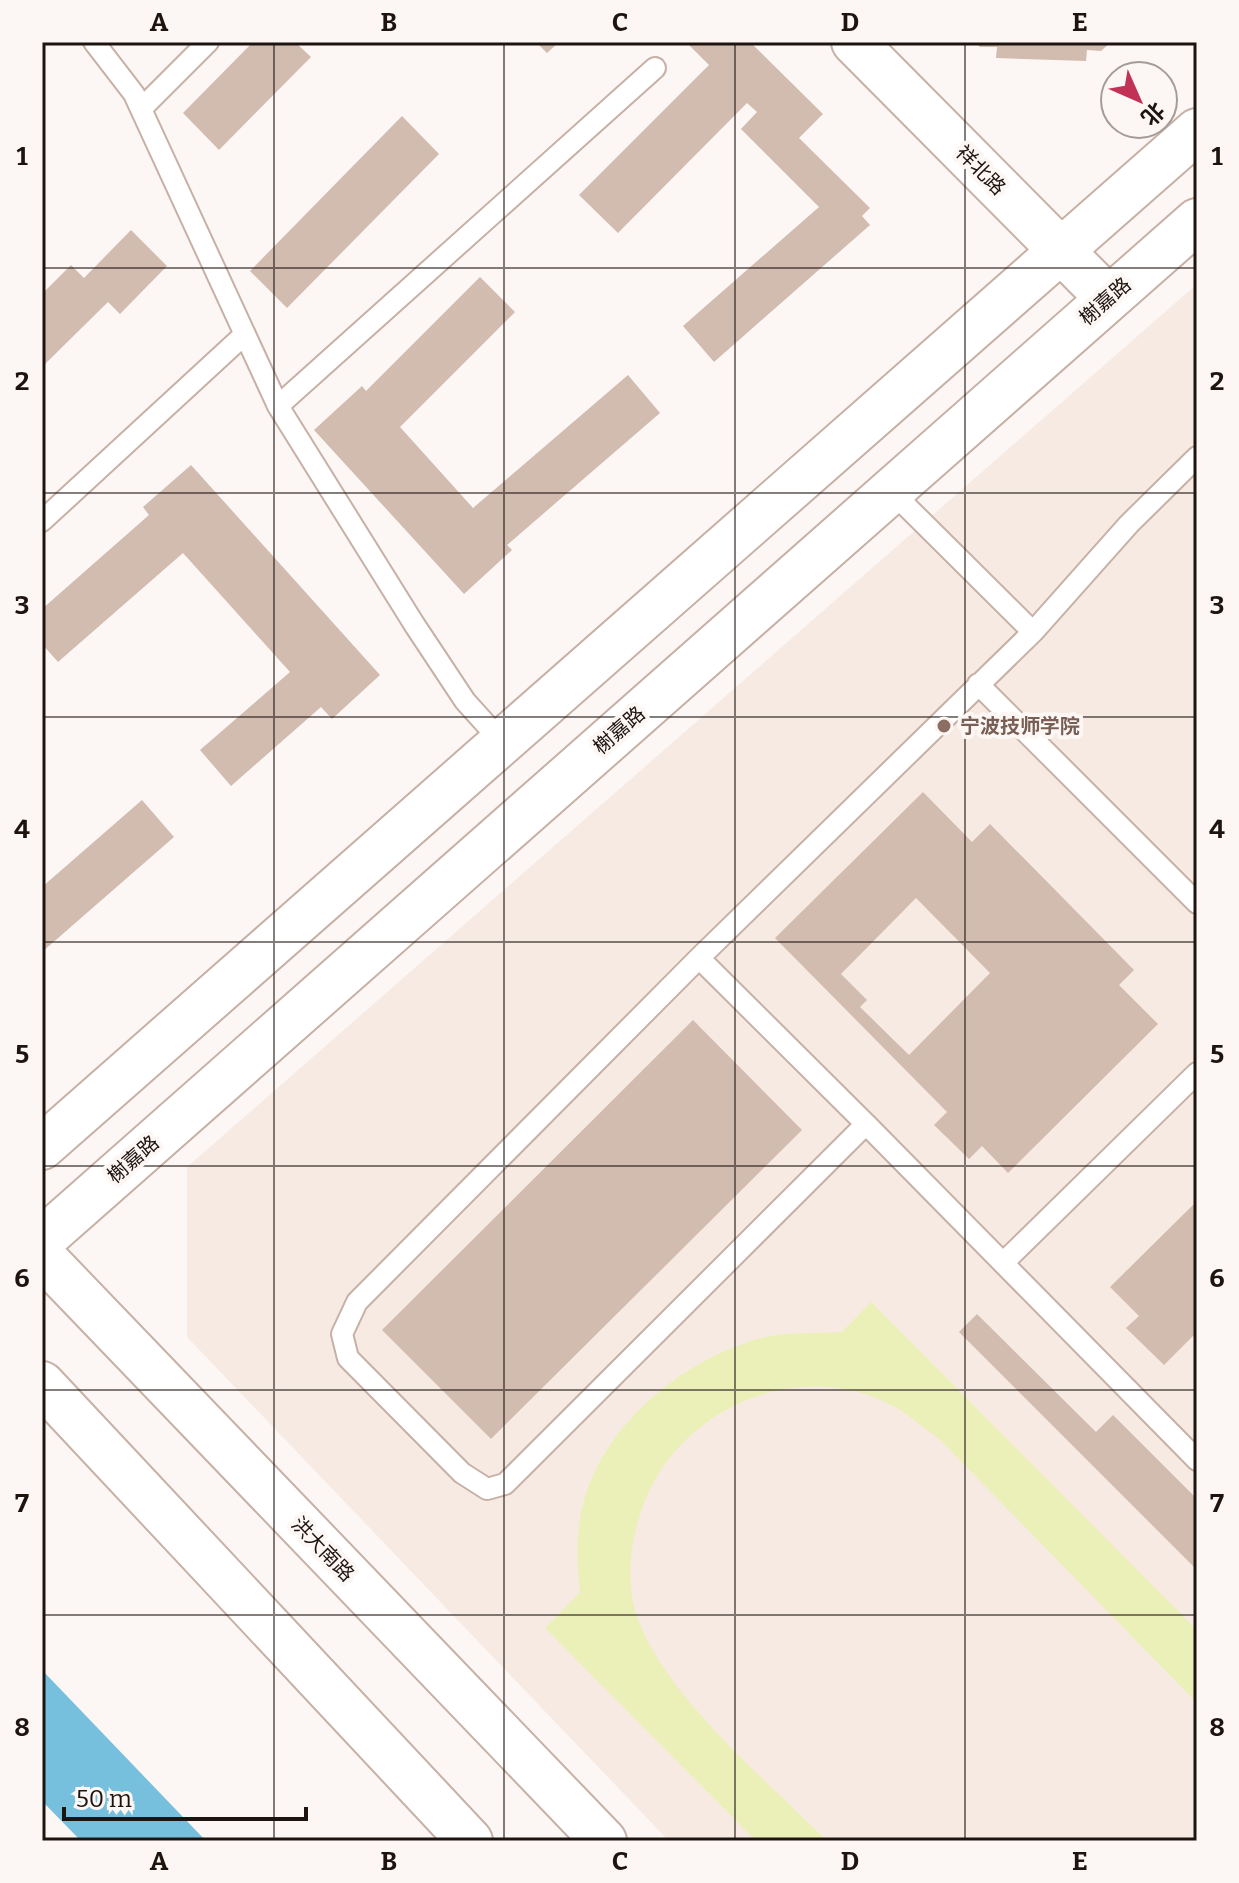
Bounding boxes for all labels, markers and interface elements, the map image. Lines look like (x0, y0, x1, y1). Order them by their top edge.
text: A (150, 7, 169, 38)
text: B (381, 7, 397, 38)
text: C (612, 7, 628, 38)
text: D (841, 7, 859, 38)
text: E (1072, 7, 1088, 38)
north arrow (1099, 60, 1179, 140)
text: 北 (1135, 96, 1170, 131)
street label: 祥北路 (951, 140, 1011, 200)
text: 1 (16, 141, 28, 172)
text: 1 (1211, 141, 1223, 172)
street label: 榭嘉路 (1074, 272, 1136, 330)
text: 2 (15, 366, 29, 397)
text: 2 (1210, 366, 1224, 397)
text: 3 (15, 590, 29, 621)
text: 3 (1210, 590, 1224, 621)
street label: 榭嘉路 (588, 701, 650, 759)
place label: 宁波技师学院 (960, 714, 1080, 738)
marker: 宁波技师学院 (935, 717, 953, 735)
text: 4 (14, 814, 30, 845)
text: 4 (1209, 814, 1225, 845)
text: 5 (15, 1039, 29, 1070)
text: 5 (1210, 1039, 1224, 1070)
street label: 榭嘉路 (102, 1130, 164, 1188)
text: 6 (14, 1263, 30, 1294)
text: 6 (1209, 1263, 1225, 1294)
text: 7 (15, 1488, 29, 1519)
text: 7 (1210, 1488, 1224, 1519)
street label: 洪大南路 (287, 1512, 359, 1586)
text: 8 (14, 1712, 30, 1743)
text: 8 (1209, 1712, 1225, 1743)
scale bar (64, 1771, 306, 1821)
text: 50 m (76, 1785, 132, 1813)
text: A (150, 1846, 169, 1877)
text: B (381, 1846, 397, 1877)
text: C (612, 1846, 628, 1877)
text: D (841, 1846, 859, 1877)
text: E (1072, 1846, 1088, 1877)

